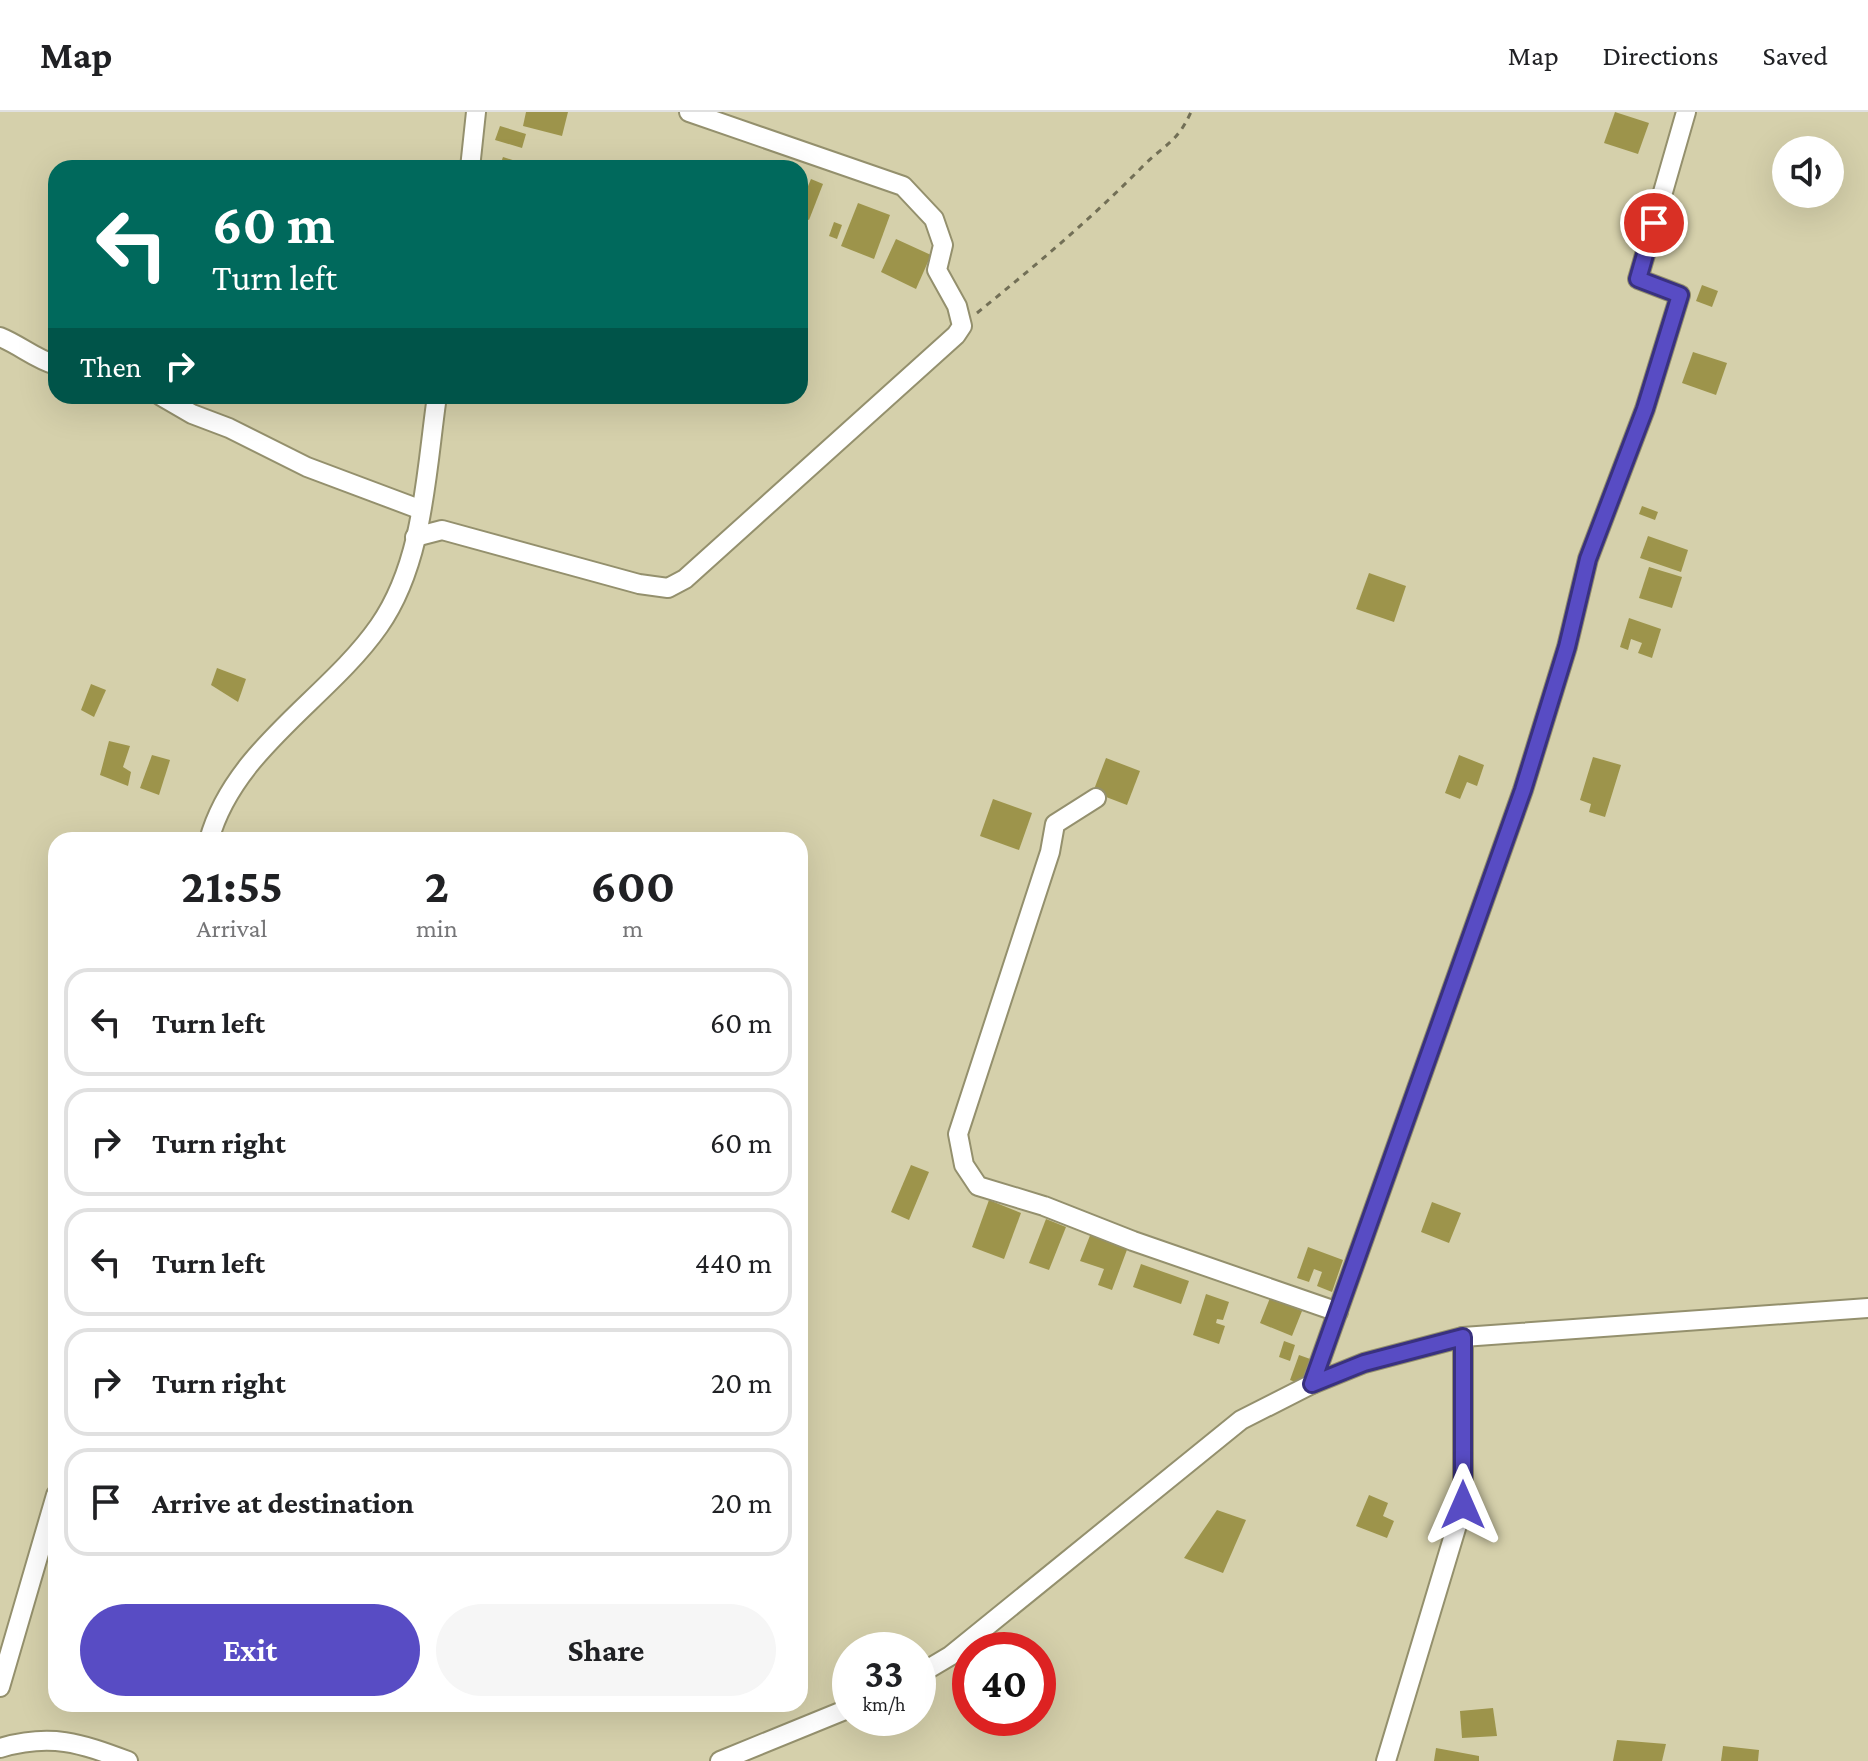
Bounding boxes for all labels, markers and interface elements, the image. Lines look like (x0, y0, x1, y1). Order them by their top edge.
text: Map (40, 34, 113, 76)
text: Map (1508, 40, 1559, 71)
text: Directions (1603, 40, 1718, 71)
text: Saved (1762, 40, 1828, 71)
map controls (1772, 136, 1844, 208)
button: sound (1772, 136, 1844, 208)
pin (1620, 189, 1688, 257)
icon: left (80, 192, 184, 296)
text: 60 m (212, 193, 335, 255)
icon: arrive (1632, 201, 1676, 245)
text: Turn left (212, 258, 337, 298)
icon: right (158, 344, 202, 388)
text: Then (80, 350, 142, 383)
text: 21:55 (181, 859, 283, 912)
text: 2 (425, 859, 449, 912)
text: 600 (591, 859, 675, 912)
text: Arrival (197, 914, 267, 943)
text: min (416, 914, 458, 943)
text: m (622, 914, 643, 943)
icon: left (84, 1000, 128, 1044)
text: Turn left (152, 1006, 265, 1039)
text: 60 m (710, 1006, 772, 1039)
icon: right (84, 1120, 128, 1164)
text: Turn right (152, 1126, 286, 1159)
text: 60 m (710, 1126, 772, 1159)
icon: left (84, 1240, 128, 1284)
text: Turn left (152, 1246, 265, 1279)
text: 440 m (695, 1246, 772, 1279)
icon: right (84, 1360, 128, 1404)
text: Turn right (152, 1366, 286, 1399)
text: 20 m (711, 1366, 772, 1399)
position arrow (1421, 1463, 1505, 1547)
icon: arrive (84, 1480, 128, 1524)
text: Arrive at destination (152, 1486, 414, 1519)
text: 20 m (711, 1486, 772, 1519)
button: Exit (80, 1604, 420, 1696)
button: Share (436, 1604, 776, 1696)
speed limit sign: 40 (952, 1632, 1056, 1736)
text: 33 (865, 1651, 903, 1696)
text: km/h (862, 1693, 906, 1715)

